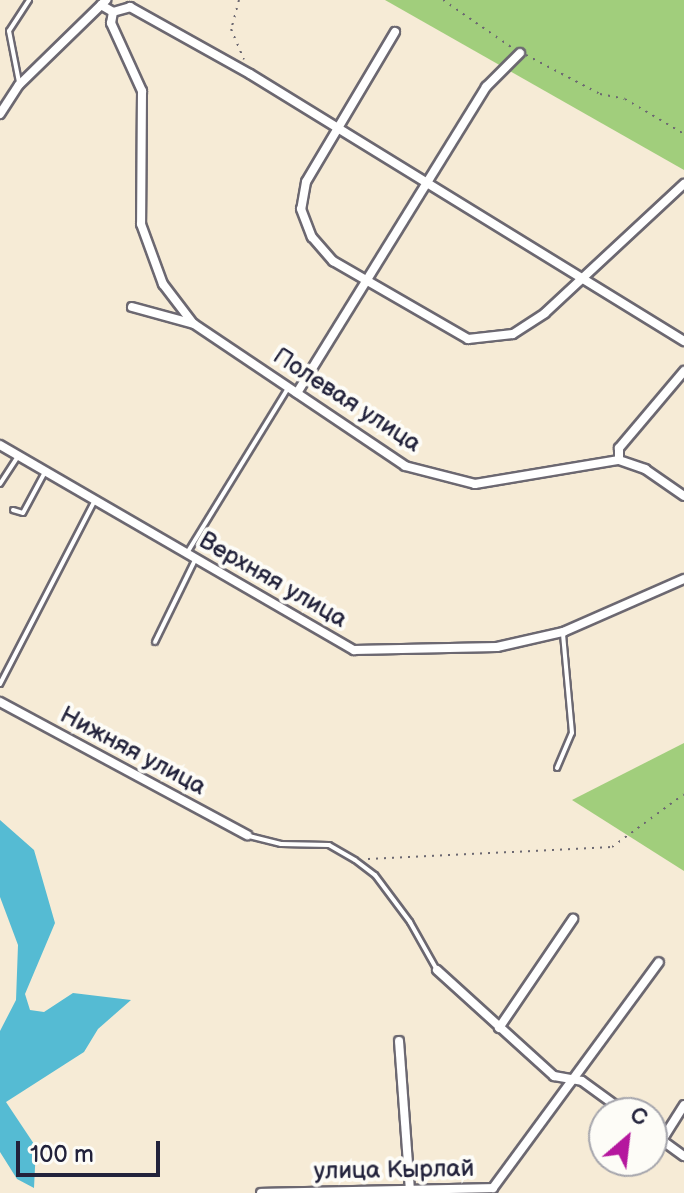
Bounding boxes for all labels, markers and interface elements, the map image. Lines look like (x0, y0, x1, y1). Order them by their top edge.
street label: Полевая улица (268, 342, 426, 458)
street label: Верхняя улица (194, 526, 352, 634)
street label: Нижняя улица (55, 700, 211, 802)
north arrow (588, 1097, 668, 1177)
text: С (625, 1102, 652, 1133)
scale bar (20, 1125, 164, 1175)
text: 100 m (30, 1140, 94, 1169)
street label: улица Кырлай (314, 1154, 474, 1186)

